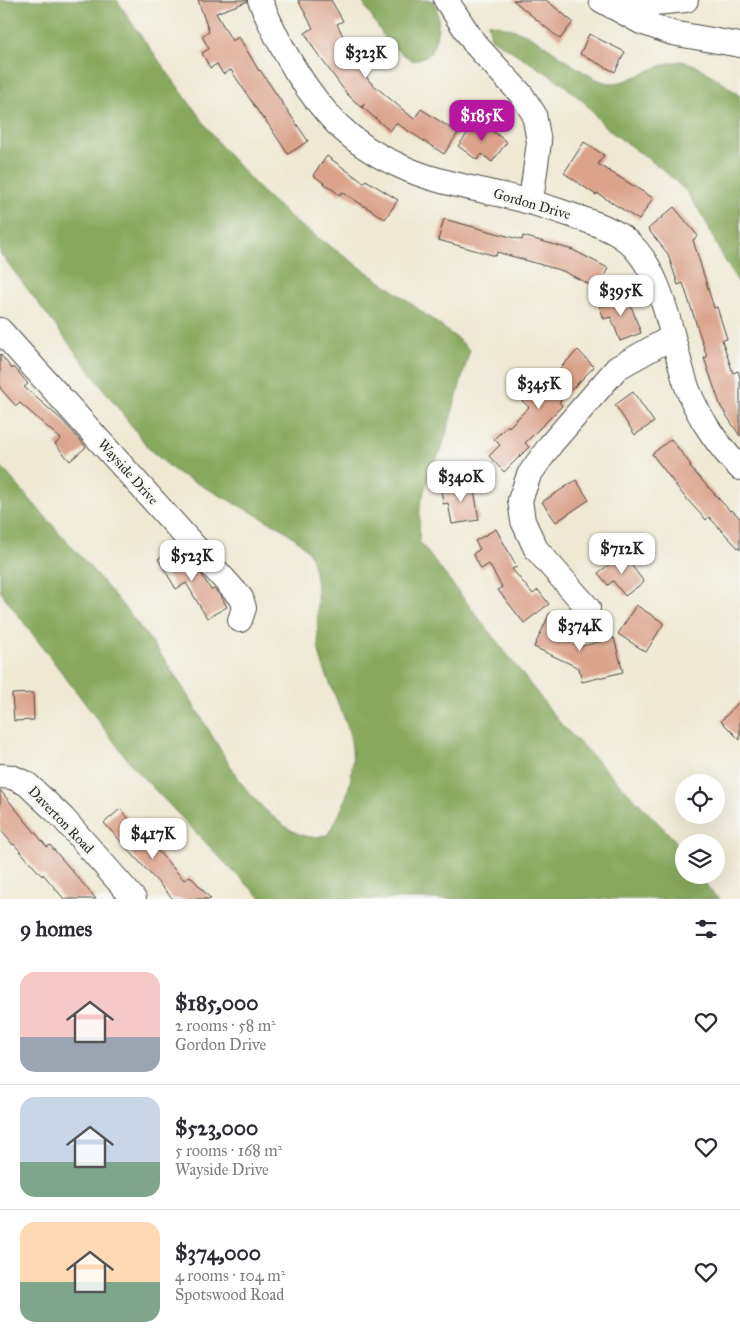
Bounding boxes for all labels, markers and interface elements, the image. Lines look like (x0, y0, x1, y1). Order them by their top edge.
pin: $323K (331, 36, 401, 79)
text: $323K (345, 43, 387, 62)
pin: $185K (447, 100, 517, 142)
text: $185K (460, 106, 504, 125)
street label: Gordon Drive (491, 185, 573, 223)
pin: $395K (586, 274, 656, 317)
text: $395K (599, 281, 643, 300)
pin: $345K (504, 368, 574, 410)
text: $345K (517, 374, 561, 393)
street label: Wayside Drive (94, 436, 162, 508)
pin: $340K (426, 460, 496, 503)
text: $340K (438, 467, 484, 486)
pin: $712K (587, 532, 657, 575)
text: $712K (600, 539, 644, 558)
pin: $523K (157, 540, 227, 582)
text: $523K (171, 546, 213, 565)
pin: $374K (545, 610, 615, 652)
text: $374K (558, 616, 602, 635)
map controls (675, 774, 725, 884)
button: locate (675, 774, 725, 824)
street label: Daverton Road (25, 783, 97, 857)
pin: $417K (118, 818, 188, 860)
text: $417K (131, 824, 175, 843)
button: layers (675, 834, 725, 884)
icon: filters (692, 915, 720, 943)
text: 9 homes (20, 916, 92, 942)
text: $185,000 (175, 990, 258, 1016)
icon: home (60, 992, 120, 1052)
icon: heart (692, 1008, 720, 1036)
text: 2 rooms · 58 m² (175, 1016, 276, 1035)
text: Gordon Drive (175, 1035, 266, 1054)
text: $523,000 (175, 1115, 258, 1141)
icon: home (60, 1117, 120, 1177)
icon: heart (692, 1133, 720, 1161)
text: 5 rooms · 168 m² (175, 1141, 282, 1160)
text: Wayside Drive (175, 1160, 269, 1179)
text: $374,000 (175, 1240, 261, 1266)
icon: home (60, 1242, 120, 1302)
icon: heart (692, 1258, 720, 1286)
text: 4 rooms · 104 m² (175, 1266, 285, 1285)
text: Spotswood Road (175, 1285, 284, 1304)

